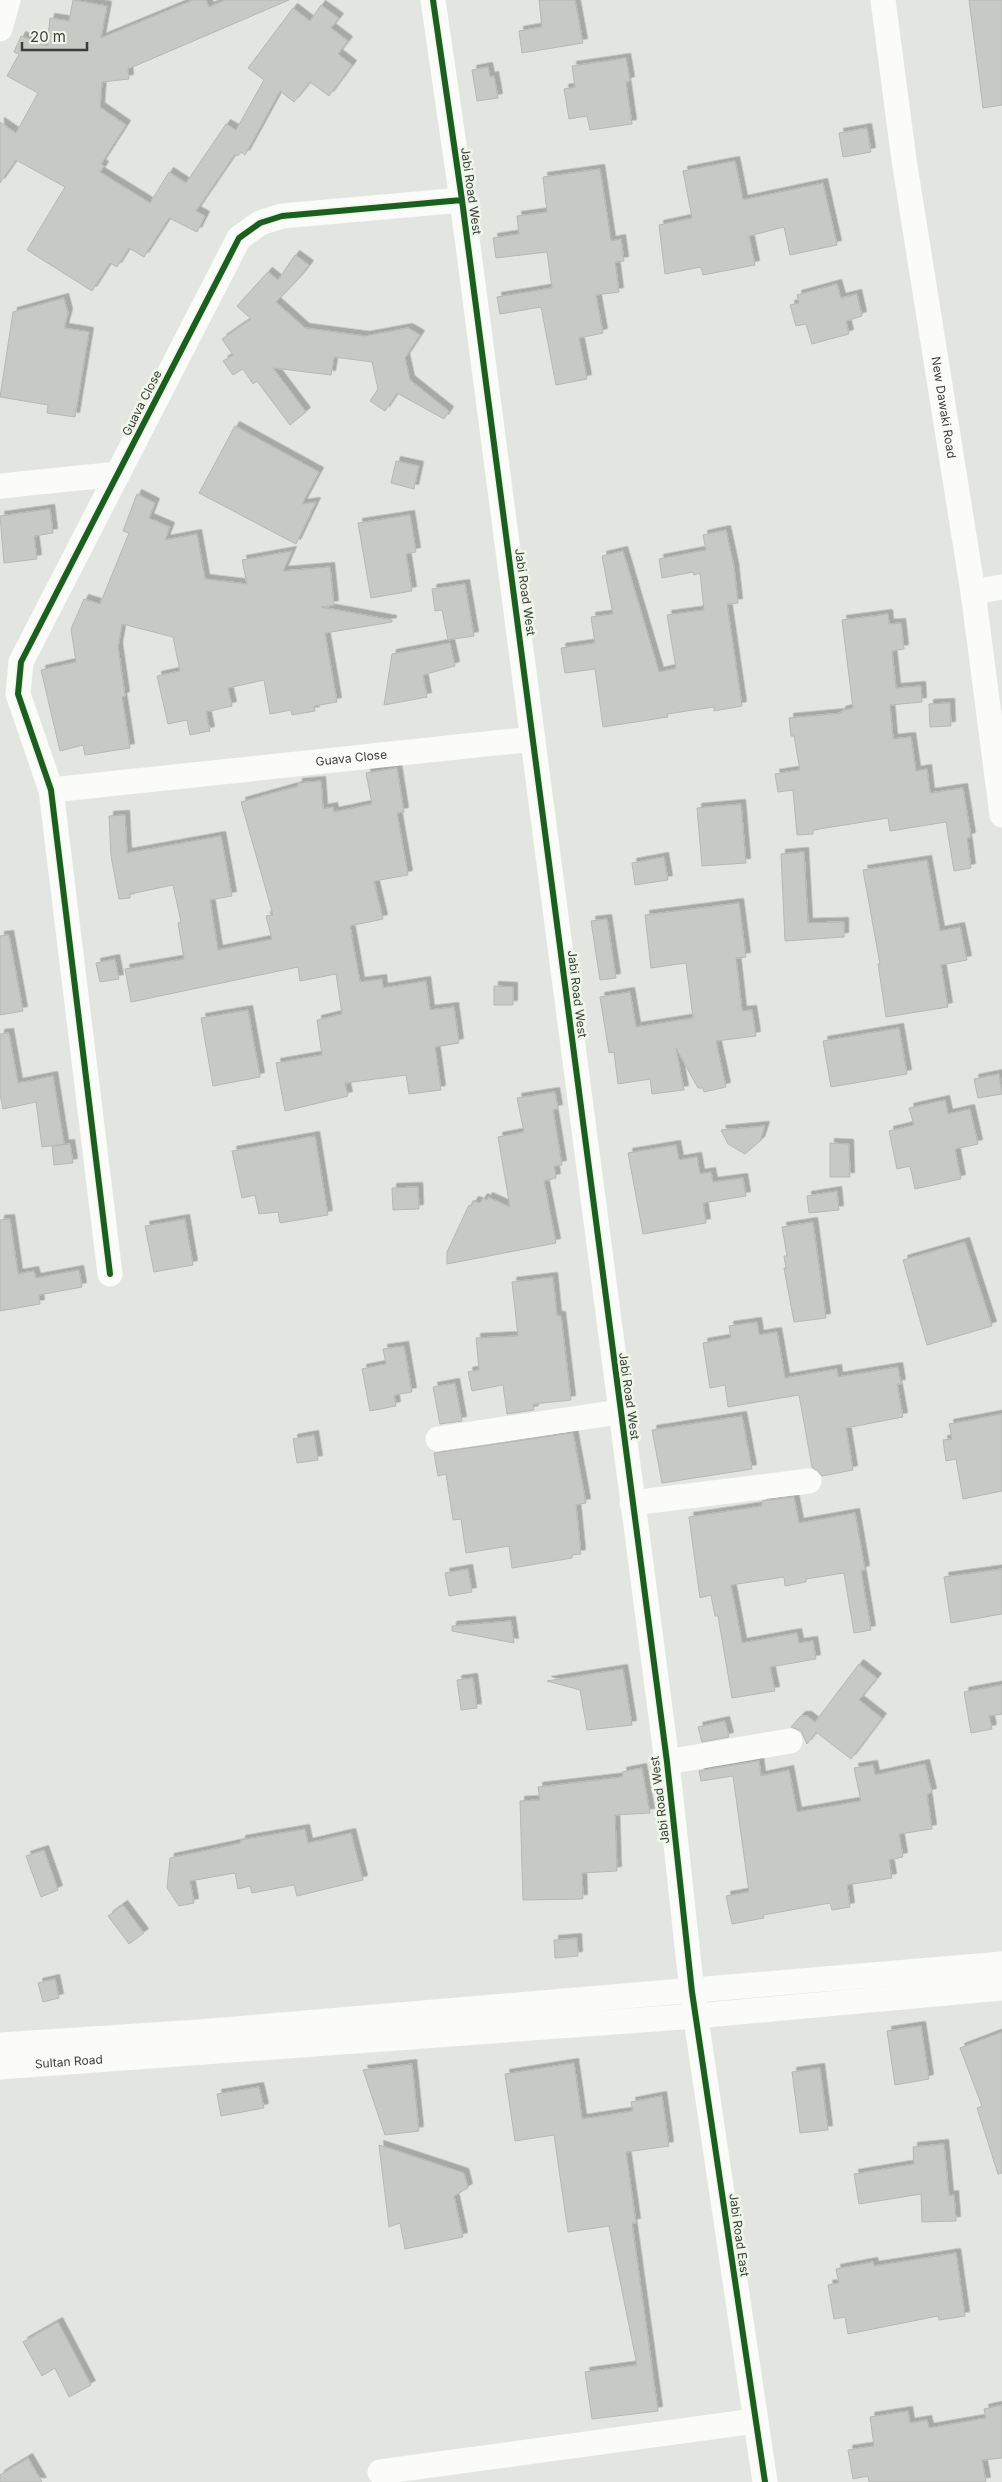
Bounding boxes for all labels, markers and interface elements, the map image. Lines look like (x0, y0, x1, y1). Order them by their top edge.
scale bar (22, 20, 88, 52)
text: 20 m (30, 27, 66, 46)
street label: Jabi Road West (458, 146, 485, 236)
street label: New Dawaki Road (929, 355, 960, 459)
street label: Guava Close (119, 367, 164, 438)
street label: Jabi Road West (512, 547, 539, 637)
street label: Guava Close (315, 746, 388, 769)
street label: Jabi Road West (565, 949, 590, 1039)
street label: Jabi Road West (616, 1351, 643, 1441)
street label: Jabi Road West (647, 1755, 672, 1845)
street label: Sultan Road (34, 2051, 103, 2071)
street label: Jabi Road East (726, 2192, 753, 2278)

